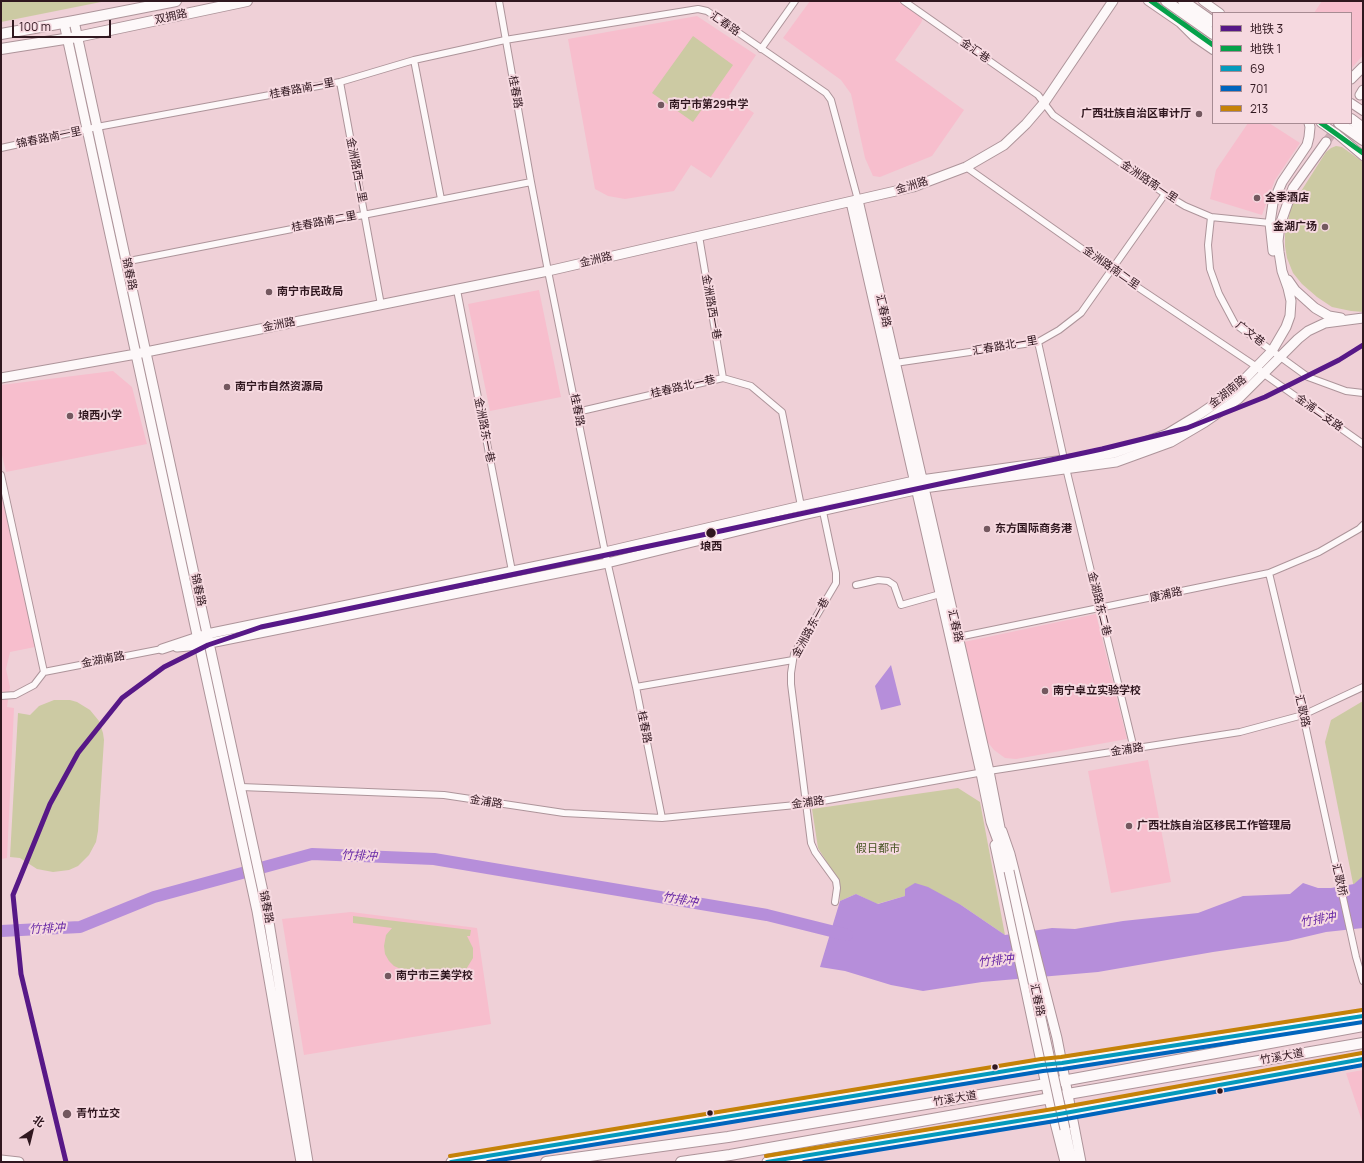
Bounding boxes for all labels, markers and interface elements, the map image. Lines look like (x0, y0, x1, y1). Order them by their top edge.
street label: 双拥路 (153, 7, 189, 27)
street label: 汇春路 (708, 9, 742, 39)
scale bar (14, 12, 113, 38)
legend (1212, 12, 1352, 124)
text: 100 m (19, 18, 51, 35)
text: 地铁 3 (1250, 20, 1283, 37)
street label: 金汇巷 (958, 36, 992, 66)
text: 地铁 1 (1250, 40, 1281, 57)
text: 69 (1250, 60, 1265, 77)
street label: 桂春路 (506, 75, 524, 109)
street label: 桂春路南一里 (268, 76, 336, 102)
text: 701 (1250, 80, 1268, 97)
place label: 南宁市第29中学 (669, 98, 748, 112)
marker: 南宁市第29中学 (656, 100, 666, 110)
text: 213 (1250, 100, 1268, 117)
place label: 广西壮族自治区审计厅 (1081, 107, 1191, 121)
marker: 广西壮族自治区审计厅 (1194, 109, 1204, 119)
street label: 锦春路南一里 (15, 125, 83, 151)
street label: 金洲路西一里 (343, 136, 369, 204)
street label: 金洲路南一里 (1118, 158, 1180, 206)
street label: 金洲路 (894, 175, 930, 197)
place label: 全季酒店 (1265, 191, 1309, 205)
marker: 全季酒店 (1252, 193, 1262, 203)
street label: 桂春路南二里 (290, 209, 358, 235)
place label: 金湖广场 (1273, 220, 1317, 234)
marker: 金湖广场 (1320, 222, 1330, 232)
street label: 金洲路南二里 (1080, 244, 1142, 292)
street label: 金洲路 (578, 250, 614, 270)
street label: 锦春路 (119, 256, 139, 292)
street label: 金洲路西一巷 (699, 273, 723, 341)
place label: 南宁市民政局 (277, 285, 343, 299)
marker: 南宁市民政局 (264, 287, 274, 297)
street label: 汇春路 (873, 293, 893, 329)
street label: 金洲路 (262, 315, 296, 335)
street label: 广文巷 (1233, 319, 1267, 349)
street label: 汇春路北一里 (971, 334, 1039, 358)
street label: 桂春路北一巷 (649, 373, 717, 401)
street label: 金湖南路 (1207, 373, 1249, 411)
place label: 南宁市自然资源局 (235, 380, 323, 394)
marker: 南宁市自然资源局 (222, 382, 232, 392)
street label: 金浦二支路 (1293, 392, 1345, 434)
street label: 桂春路 (567, 393, 587, 427)
street label: 金洲路东一巷 (471, 396, 497, 464)
place label: 埌西小学 (78, 409, 122, 423)
marker: 埌西小学 (65, 411, 75, 421)
place label: 东方国际商务港 (995, 522, 1072, 536)
marker: 东方国际商务港 (982, 524, 992, 534)
marker: 埌西 (704, 526, 718, 540)
place label: 埌西 (700, 540, 722, 554)
street label: 金湖路东二巷 (1085, 570, 1113, 638)
street label: 锦春路 (188, 572, 208, 608)
street label: 康浦路 (1148, 585, 1184, 605)
street label: 金洲路东一巷 (790, 596, 832, 660)
street label: 汇春路 (945, 608, 965, 644)
street label: 金湖南路 (80, 649, 126, 671)
place label: 南宁卓立实验学校 (1053, 684, 1141, 698)
marker: 南宁卓立实验学校 (1040, 686, 1050, 696)
street label: 汇歌路 (1292, 693, 1312, 729)
street label: 桂春路 (634, 710, 654, 744)
street label: 金浦路 (1110, 741, 1144, 759)
street label: 金浦路 (469, 793, 503, 811)
street label: 金浦路 (791, 794, 825, 812)
place label: 广西壮族自治区移民工作管理局 (1137, 819, 1291, 833)
marker: 广西壮族自治区移民工作管理局 (1124, 821, 1134, 831)
park label: 假日都市 (856, 842, 900, 856)
water label: 竹排冲 (341, 848, 377, 864)
street label: 汇歌桥 (1329, 862, 1349, 898)
street label: 锦春路 (256, 890, 276, 924)
water label: 竹排冲 (661, 890, 699, 910)
water label: 竹排冲 (1299, 910, 1337, 930)
water label: 竹排冲 (29, 921, 65, 937)
water label: 竹排冲 (977, 952, 1015, 970)
place label: 南宁市三美学校 (396, 969, 473, 983)
marker: 南宁市三美学校 (383, 971, 393, 981)
street label: 汇春路 (1027, 982, 1047, 1018)
street label: 竹溪大道 (1259, 1047, 1305, 1067)
unlabelled marker (990, 1062, 1000, 1072)
unlabelled marker (1215, 1086, 1225, 1096)
street label: 竹溪大道 (932, 1089, 978, 1109)
place label: 青竹立交 (76, 1107, 120, 1121)
marker: 青竹立交 (61, 1108, 73, 1120)
unlabelled marker (705, 1108, 715, 1118)
north arrow (12, 1111, 52, 1151)
text: 北 (30, 1111, 48, 1130)

